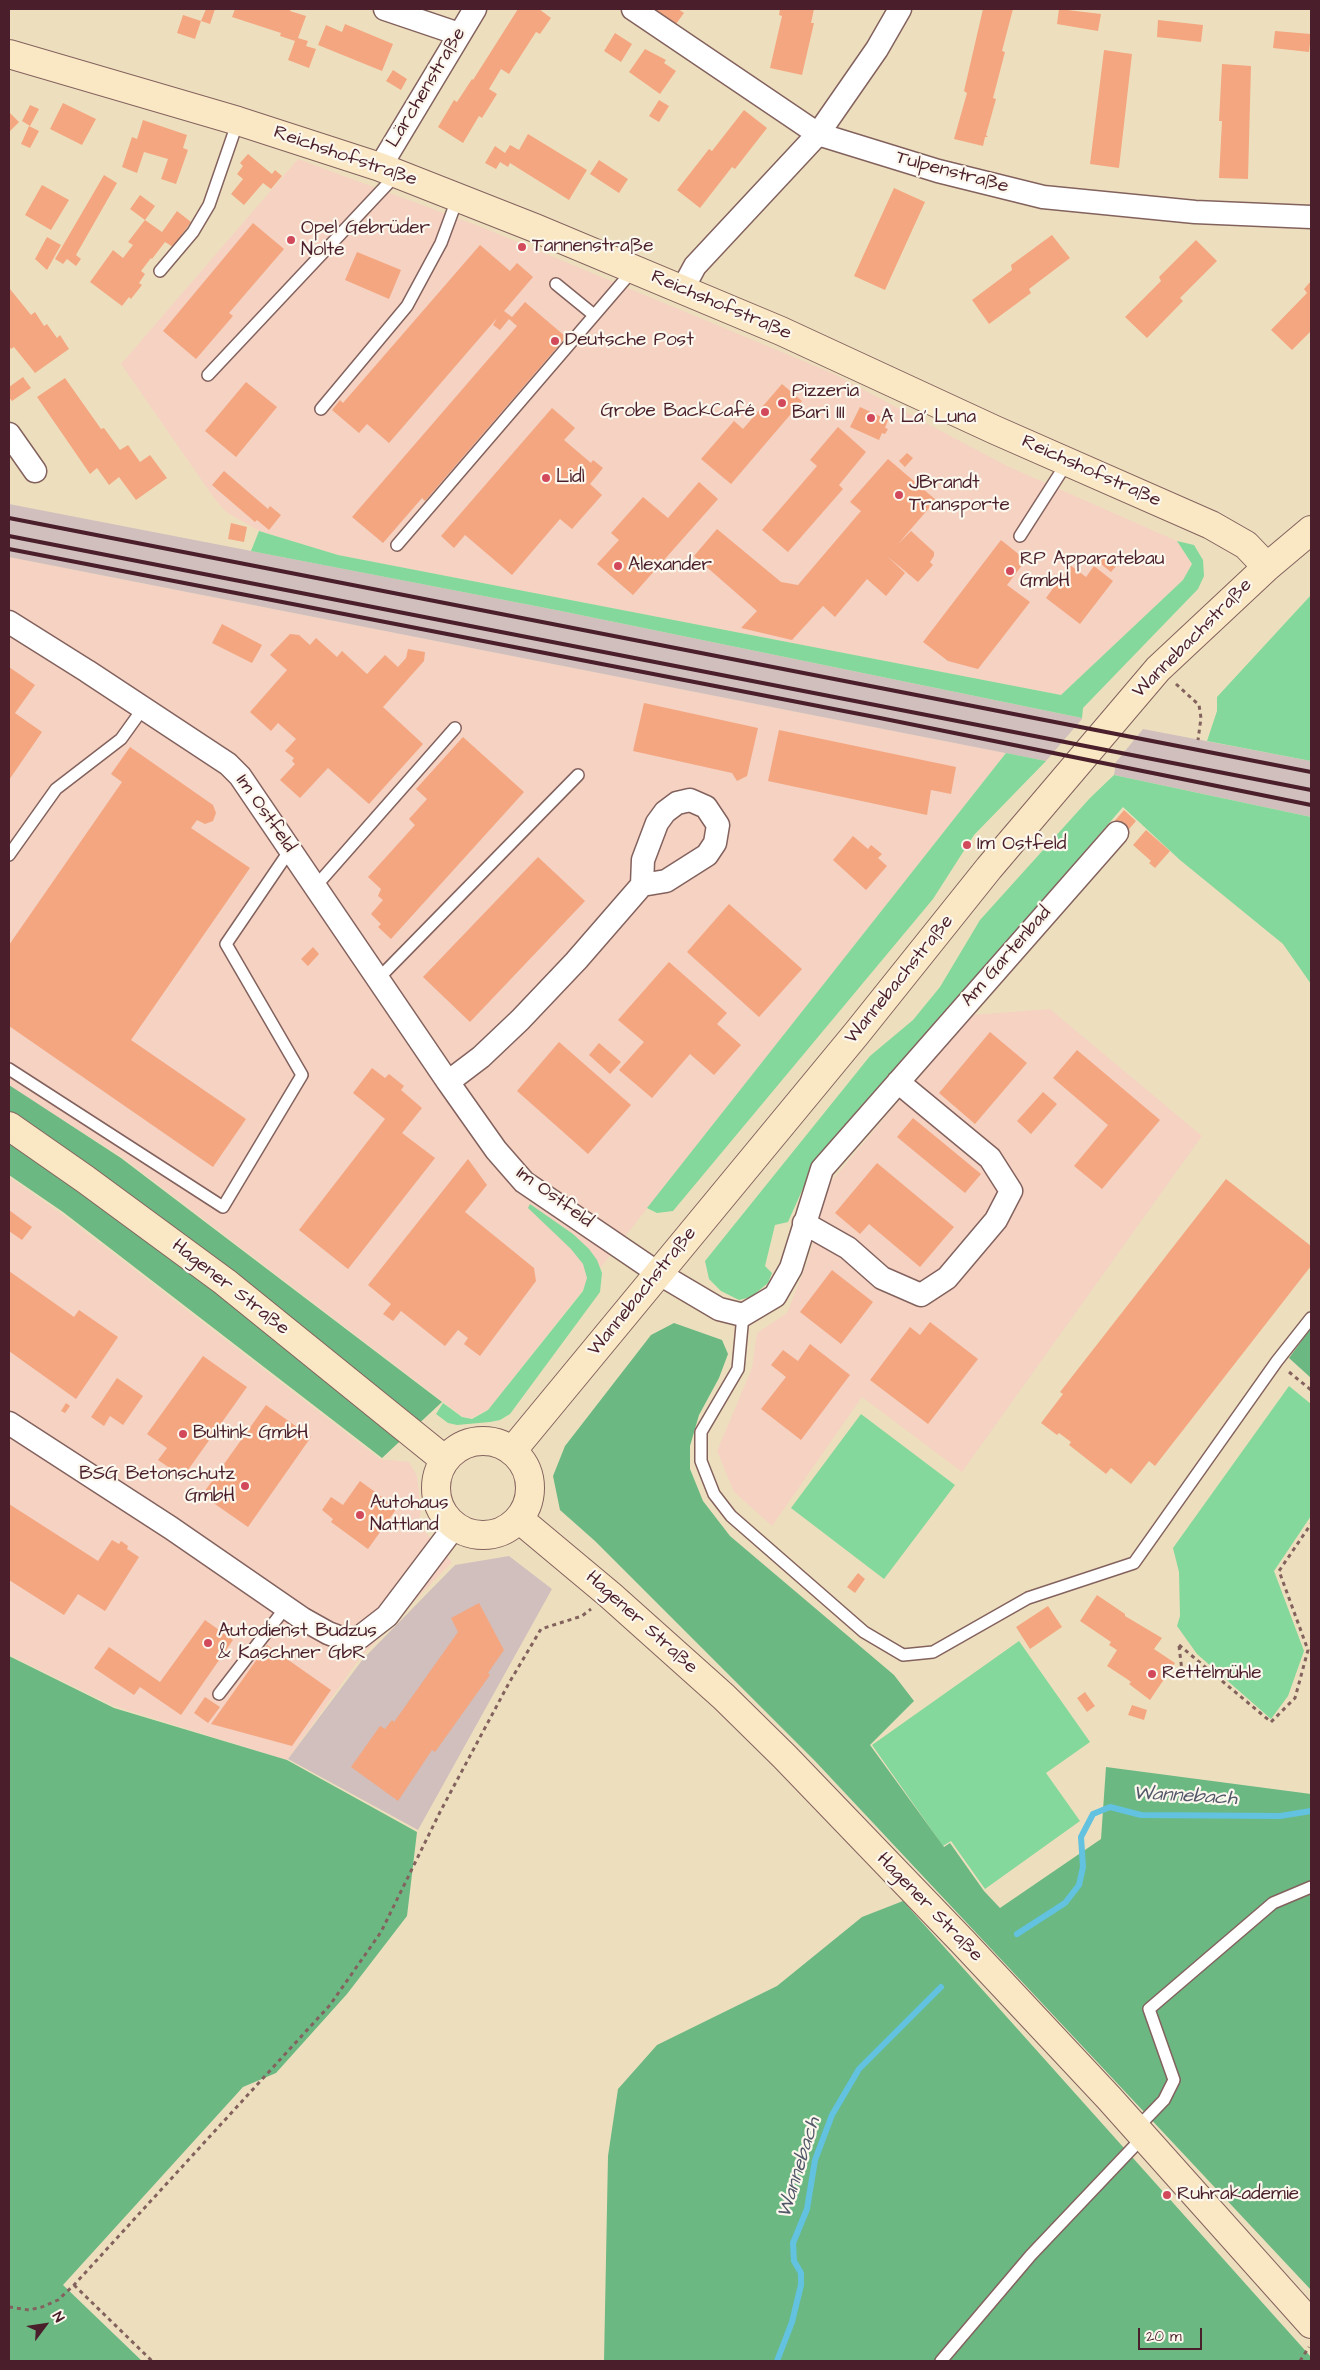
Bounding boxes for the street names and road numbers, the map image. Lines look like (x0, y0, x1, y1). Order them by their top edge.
street label: Lärchenstraße (382, 24, 472, 152)
street label: Reichshofstraße (270, 122, 420, 192)
street label: Tulpenstraße (893, 147, 1011, 199)
street label: Reichshofstraße (647, 266, 795, 346)
street label: Reichshofstraße (1018, 431, 1164, 513)
street label: Wannebachstraße (1128, 574, 1258, 704)
street label: Im Ostfeld (230, 771, 300, 857)
street label: Am Gartenbad (957, 902, 1057, 1012)
street label: Wannebachstraße (841, 911, 959, 1049)
street label: Im Ostfeld (511, 1162, 597, 1234)
street label: Wannebachstraße (584, 1223, 702, 1361)
street label: Hagener Straße (167, 1235, 293, 1341)
street label: Hagener Straße (580, 1567, 702, 1679)
street label: Hagener Straße (871, 1849, 987, 1967)

